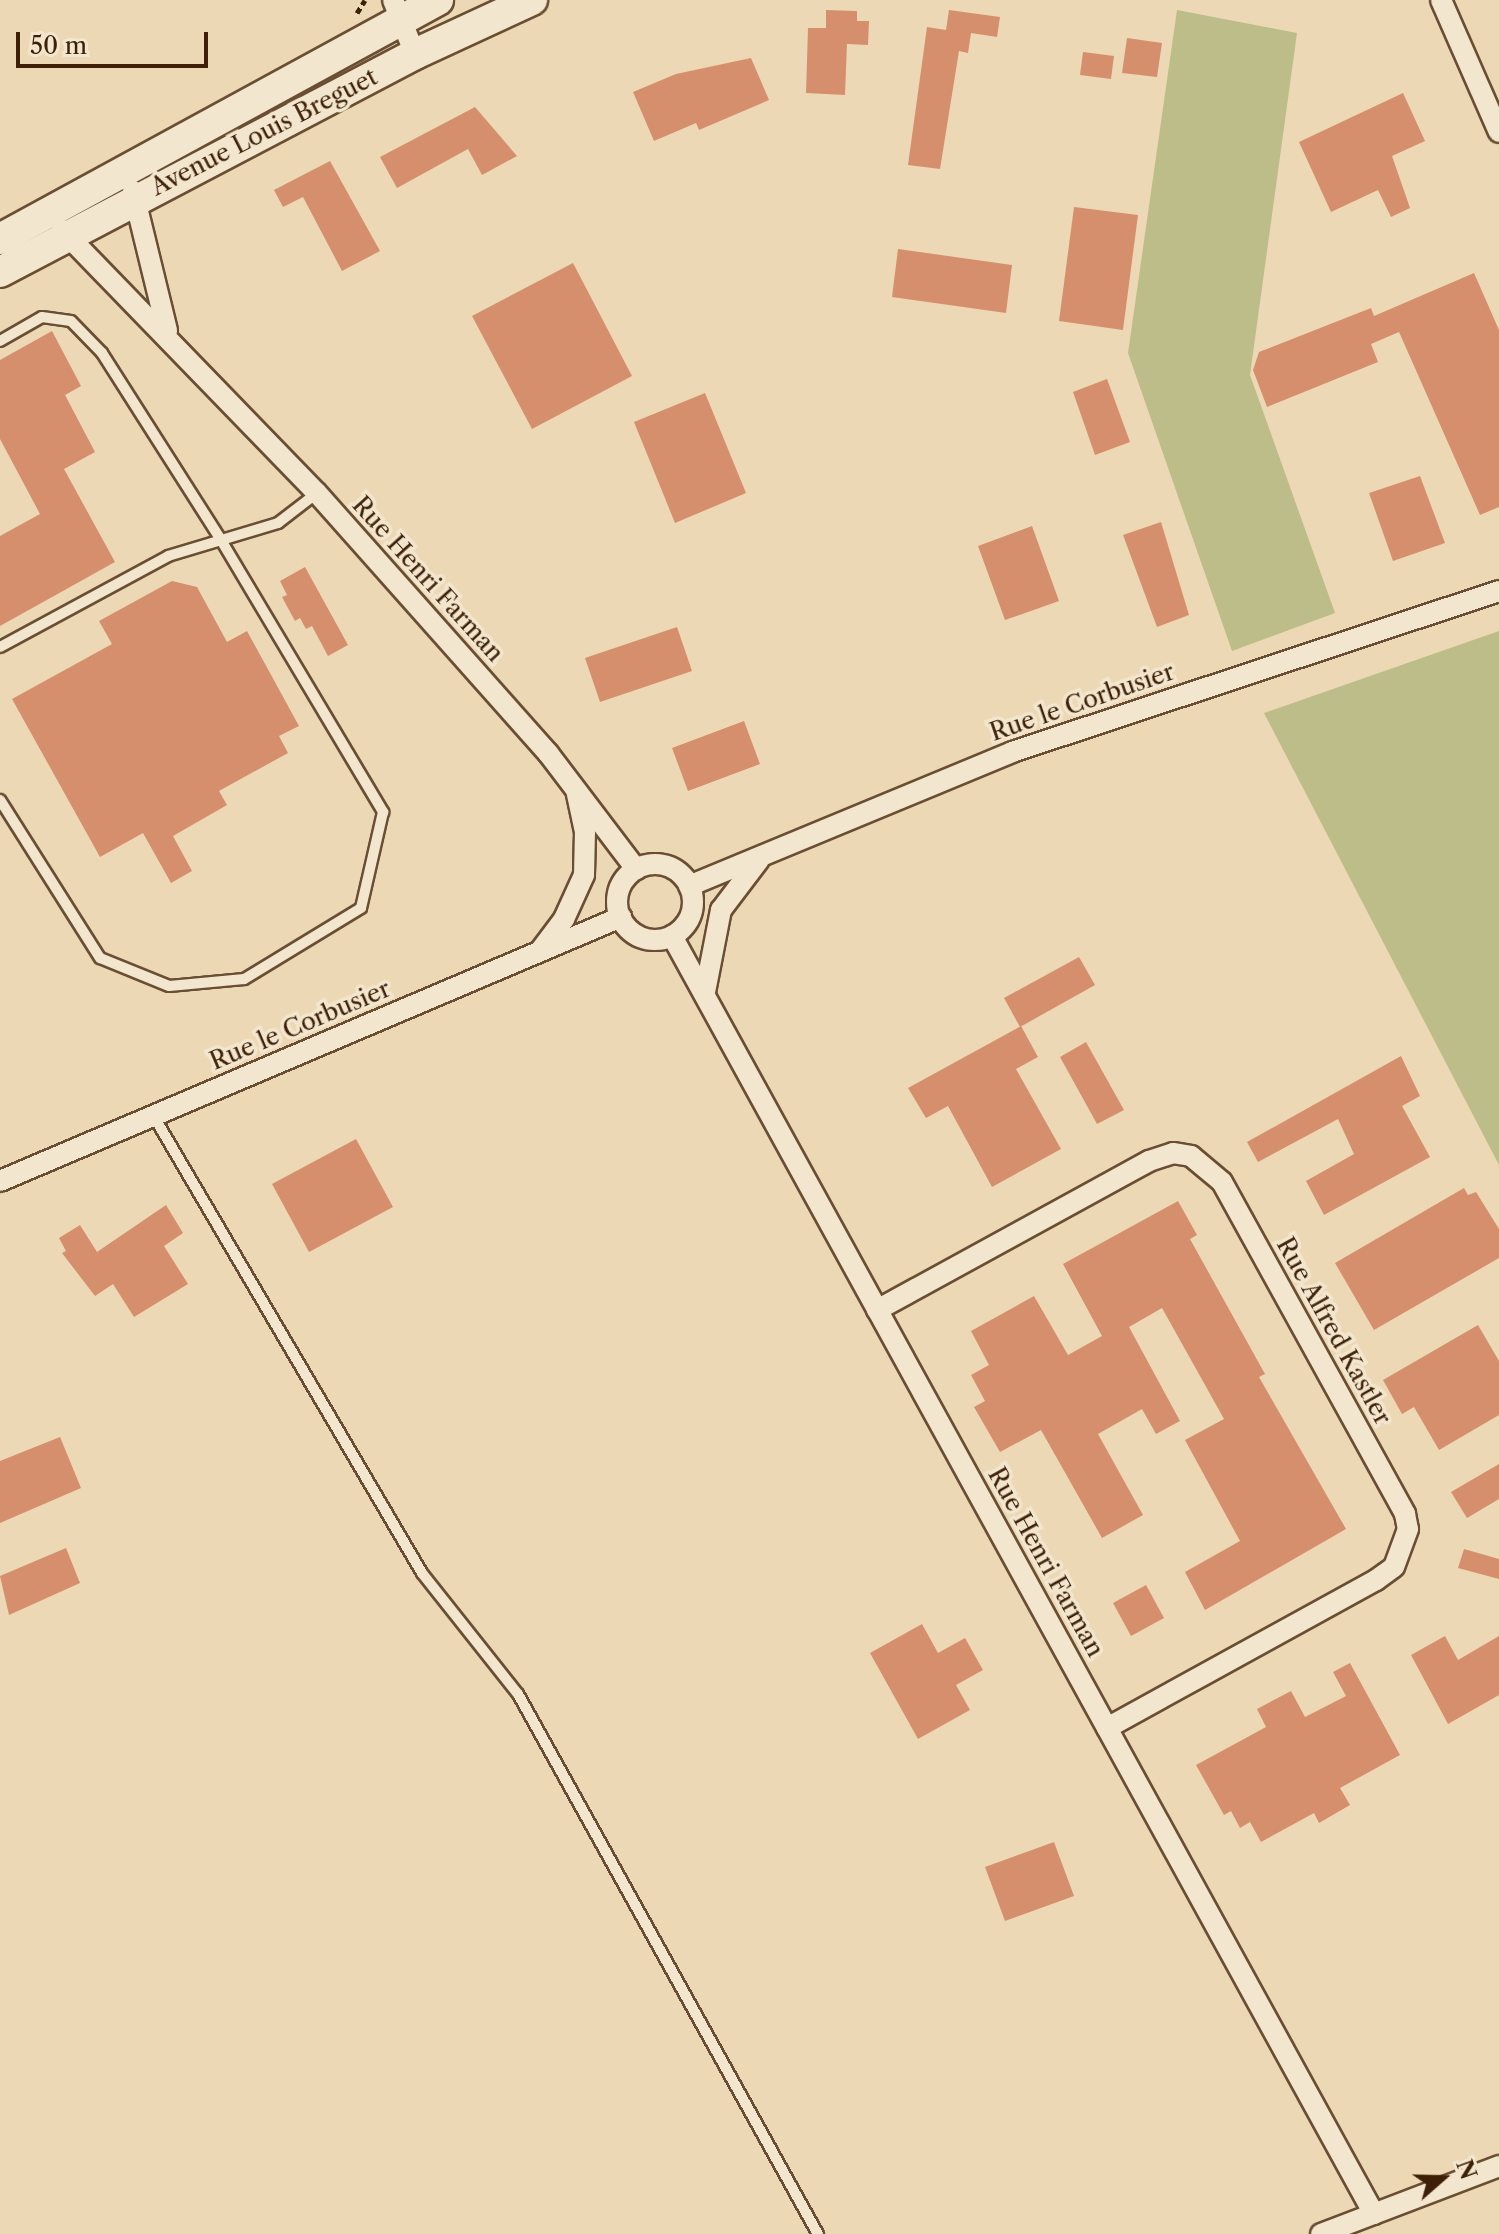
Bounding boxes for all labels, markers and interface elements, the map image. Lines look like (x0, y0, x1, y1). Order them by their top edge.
scale bar (20, 16, 212, 66)
text: 50 m (30, 31, 87, 60)
street label: Avenue Louis Breguet (146, 62, 382, 202)
street label: Rue Henri Farman (346, 491, 510, 667)
street label: Rue le Corbusier (986, 657, 1178, 747)
street label: Rue le Corbusier (206, 974, 394, 1076)
street label: Rue Alfred Kastler (1270, 1232, 1398, 1430)
street label: Rue Henri Farman (982, 1462, 1110, 1662)
north arrow (1403, 2138, 1483, 2218)
text: N (1450, 2156, 1482, 2183)

